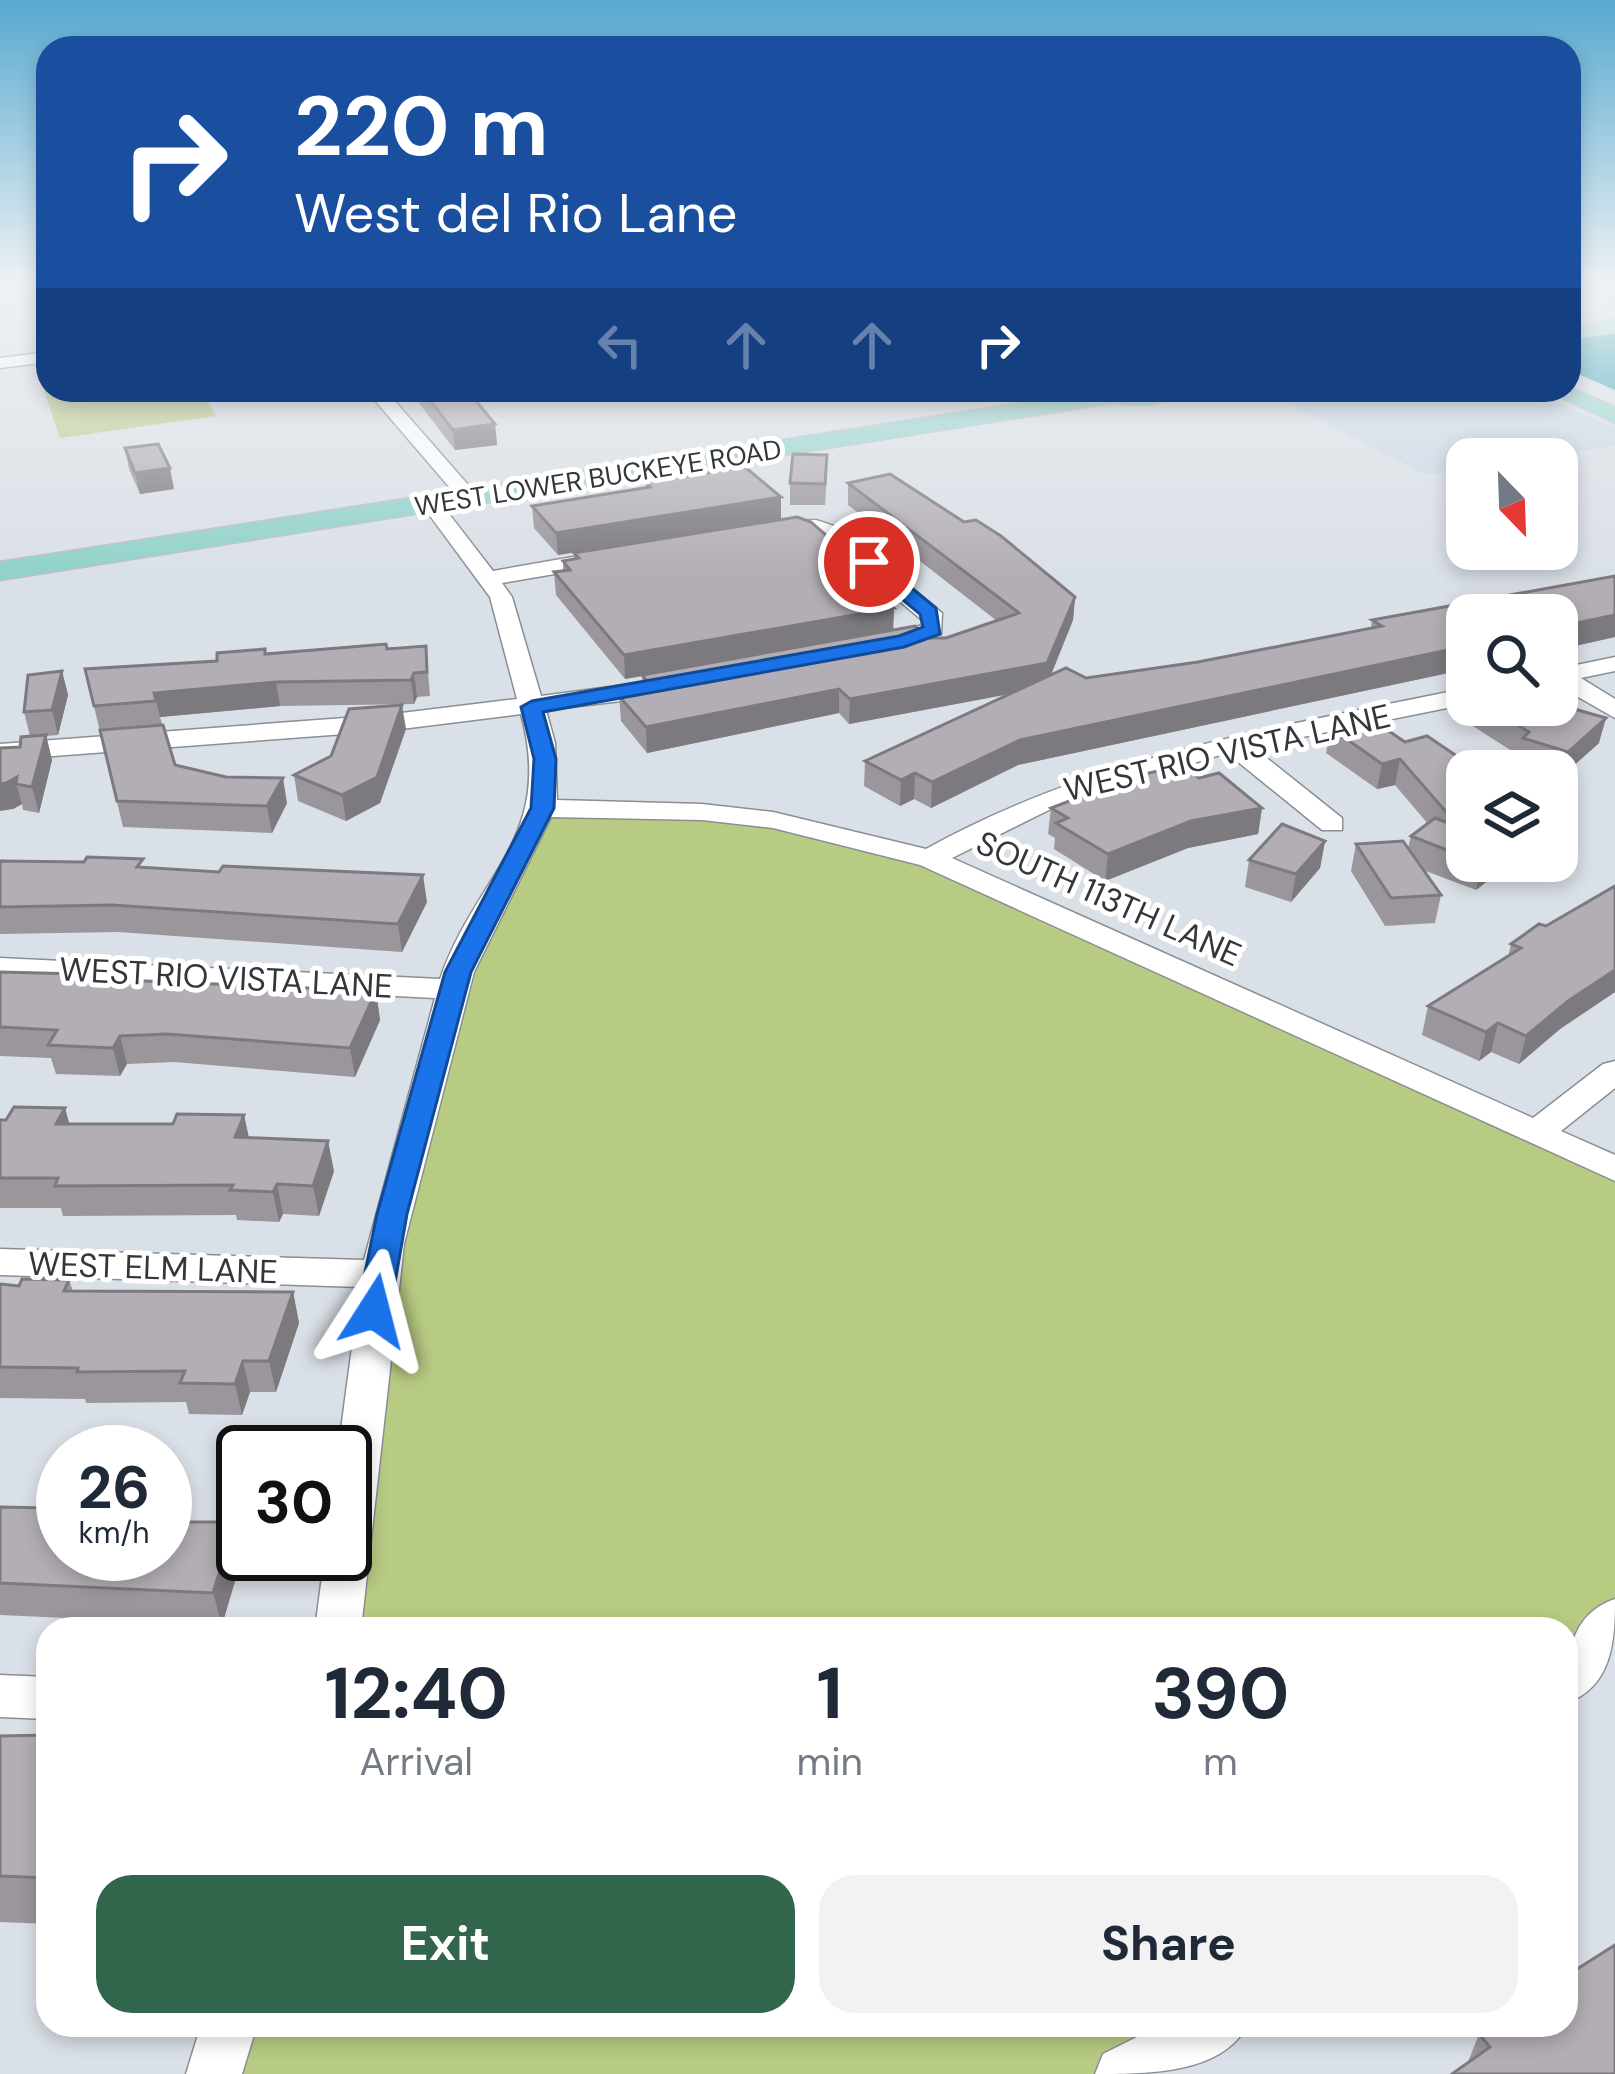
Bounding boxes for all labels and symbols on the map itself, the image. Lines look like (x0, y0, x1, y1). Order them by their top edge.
street label: WEST LOWER BUCKEYE ROAD (412, 431, 784, 524)
north arrow (1446, 438, 1578, 570)
pin (818, 511, 920, 613)
street label: WEST RIO VISTA LANE (1060, 694, 1395, 811)
street label: SOUTH 113TH LANE (970, 821, 1248, 976)
street label: WEST RIO VISTA LANE (58, 947, 394, 1008)
street label: WEST ELM LANE (27, 1242, 279, 1293)
position arrow (311, 1248, 437, 1374)
speed limit sign: 30 (216, 1425, 372, 1581)

